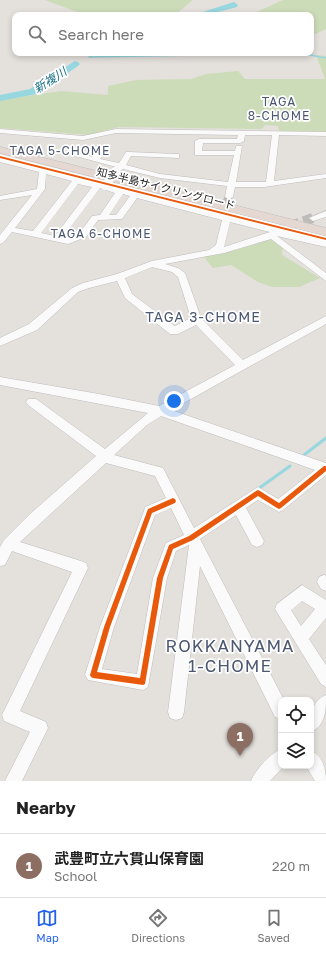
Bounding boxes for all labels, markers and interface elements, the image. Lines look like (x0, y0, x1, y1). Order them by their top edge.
search box (12, 12, 314, 56)
icon: search (26, 23, 48, 45)
text: Search here (58, 25, 144, 43)
water label: 新複川 (31, 63, 71, 96)
district label: TAGA 8-CHOME (248, 94, 310, 123)
district label: TAGA 5-CHOME (10, 143, 110, 158)
street label: 知多半島サイクリングロード (95, 164, 237, 212)
district label: TAGA 6-CHOME (50, 226, 152, 241)
district label: TAGA 3-CHOME (145, 308, 261, 325)
your location (164, 391, 184, 411)
district label: ROKKANYAMA 1-CHOME (166, 635, 294, 676)
map controls (278, 697, 314, 769)
button: locate (278, 697, 314, 733)
pin: 1 (227, 723, 253, 756)
button: layers (278, 733, 314, 769)
text: Nearby (16, 797, 76, 818)
text: 武豊町立六貫山保育園 (54, 849, 204, 867)
text: 1 (26, 858, 32, 874)
text: 220 m (272, 858, 310, 874)
text: School (54, 868, 97, 884)
tab: Map (36, 907, 59, 944)
tab: Directions (131, 907, 185, 944)
tab: Saved (258, 907, 290, 944)

